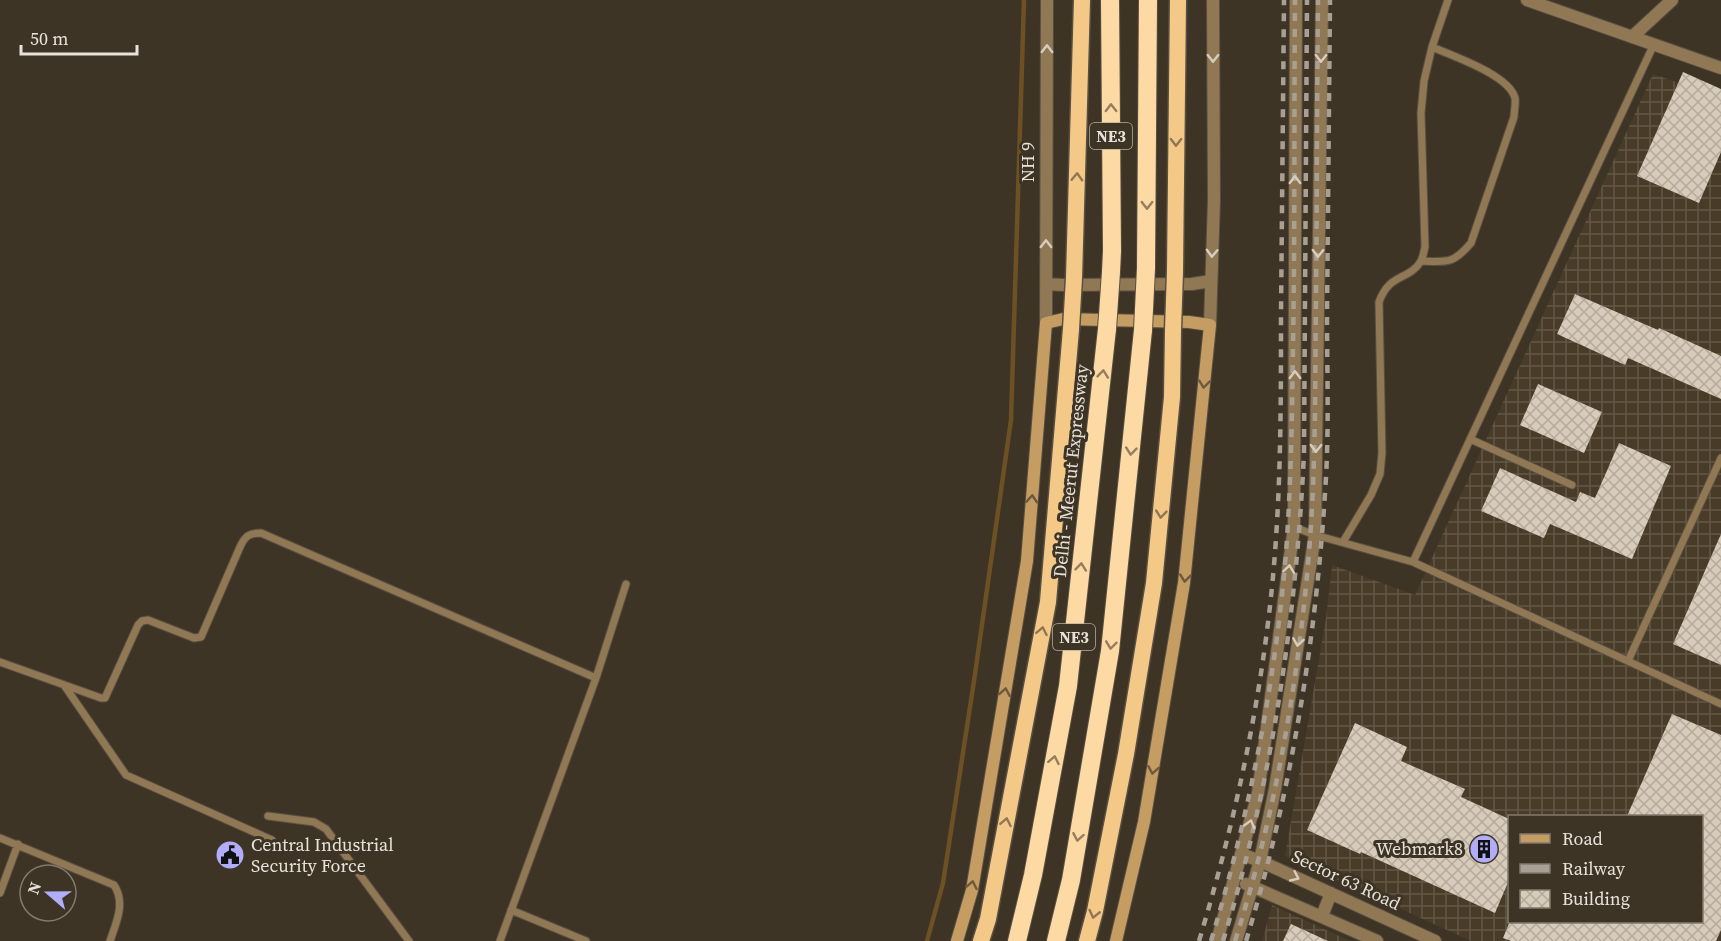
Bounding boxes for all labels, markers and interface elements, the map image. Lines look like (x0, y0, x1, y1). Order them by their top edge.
scale bar (21, 18, 136, 56)
text: 50 m (30, 26, 68, 51)
one-way arrow (1041, 44, 1053, 53)
one-way arrow (1207, 54, 1219, 63)
one-way arrow (1315, 54, 1327, 63)
one-way arrow (1105, 104, 1117, 113)
road number: NE3 (1090, 123, 1132, 149)
one-way arrow (1170, 138, 1182, 147)
street label: NH 9 (1015, 142, 1040, 182)
one-way arrow (1071, 173, 1083, 182)
one-way arrow (1289, 175, 1301, 184)
one-way arrow (1141, 201, 1153, 210)
one-way arrow (1040, 239, 1052, 248)
one-way arrow (1206, 249, 1218, 258)
one-way arrow (1312, 249, 1325, 258)
street label: Delhi - Meerut Expressway (1047, 362, 1094, 579)
one-way arrow (1096, 369, 1109, 378)
one-way arrow (1289, 370, 1301, 379)
one-way arrow (1198, 379, 1211, 388)
one-way arrow (1310, 444, 1322, 453)
one-way arrow (1125, 446, 1138, 455)
one-way arrow (1025, 495, 1038, 504)
one-way arrow (1155, 510, 1168, 519)
one-way arrow (1074, 563, 1087, 572)
one-way arrow (1282, 565, 1294, 574)
one-way arrow (1179, 573, 1192, 582)
road number: NE3 (1053, 624, 1095, 650)
one-way arrow (1035, 626, 1048, 636)
one-way arrow (1293, 638, 1305, 647)
one-way arrow (1105, 640, 1117, 649)
one-way arrow (998, 688, 1011, 698)
one-way arrow (1047, 756, 1060, 766)
one-way arrow (1147, 765, 1159, 775)
legend (1508, 815, 1703, 923)
one-way arrow (999, 817, 1012, 827)
one-way arrow (1242, 819, 1255, 829)
text: Road (1562, 826, 1603, 851)
place label: Central Industrial Security Force (251, 832, 394, 878)
one-way arrow (1073, 832, 1085, 842)
building icon: Webmark8 (1468, 833, 1500, 865)
place label: Webmark8 (1376, 836, 1463, 861)
public building icon: Central Industrial Security Force (214, 839, 246, 871)
street label: Sector 63 Road (1288, 843, 1405, 916)
text: Railway (1562, 856, 1626, 881)
north arrow (18, 863, 78, 923)
one-way arrow (1289, 870, 1300, 882)
text: N (22, 878, 46, 897)
one-way arrow (965, 880, 978, 890)
text: Building (1562, 886, 1630, 911)
one-way arrow (1089, 908, 1102, 918)

